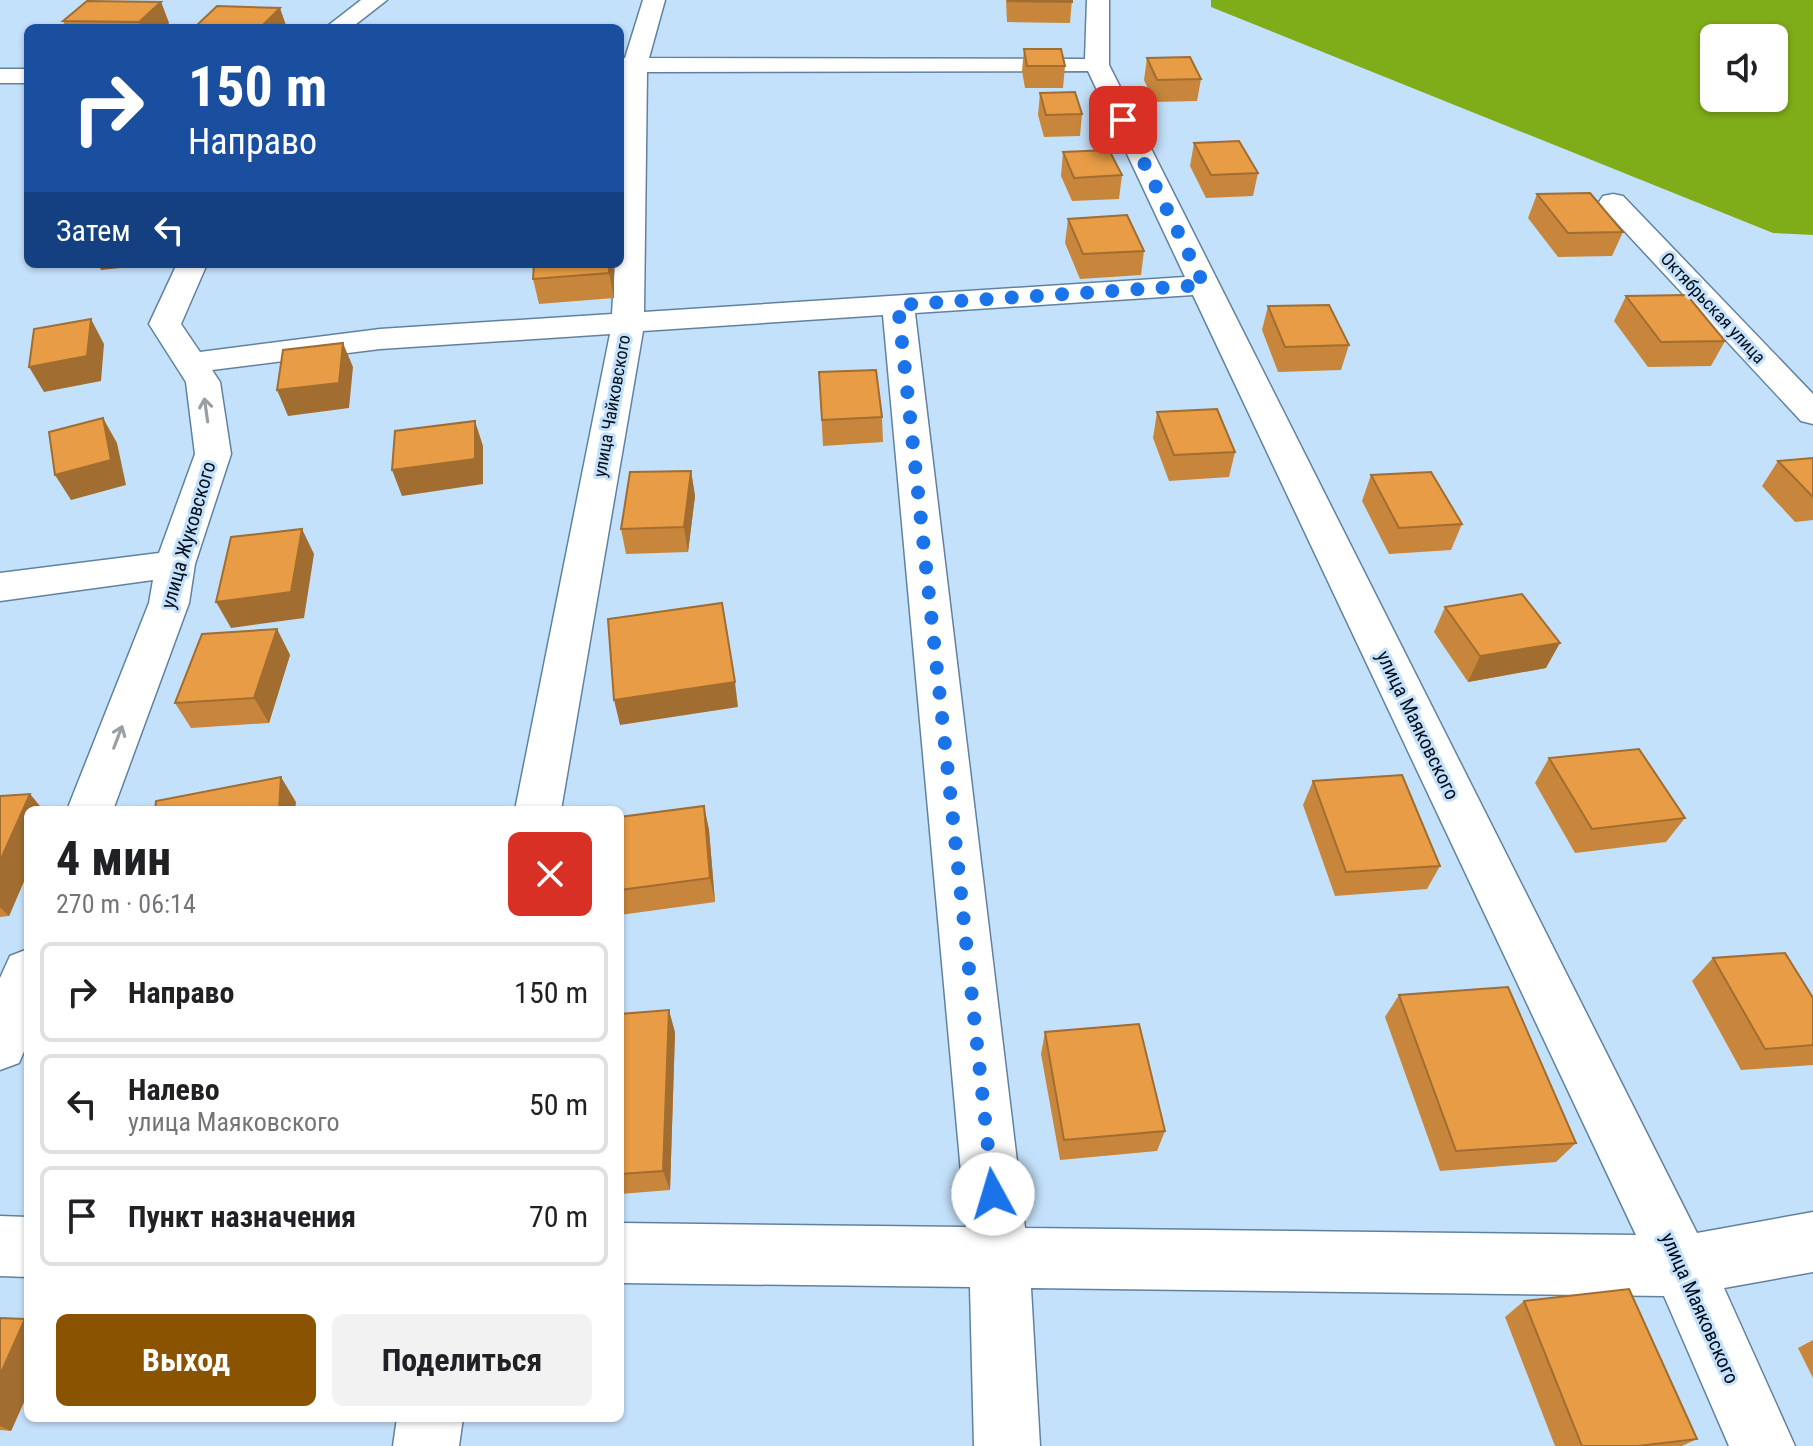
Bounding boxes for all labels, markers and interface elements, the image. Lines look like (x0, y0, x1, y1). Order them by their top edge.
map controls (1700, 24, 1788, 112)
button: sound (1700, 24, 1788, 112)
text: 150 m (188, 54, 327, 120)
icon: right (56, 56, 160, 160)
pin (1089, 86, 1157, 154)
icon: arrive (1101, 98, 1145, 142)
text: Направо (188, 121, 317, 163)
icon: left (147, 208, 191, 252)
text: Затем (56, 213, 131, 248)
street label: Октябрьская улица (1657, 248, 1770, 367)
street label: улица Чайковского (589, 333, 634, 479)
one-way arrow (199, 397, 214, 424)
street label: улица Жуковского (155, 458, 221, 612)
street label: улица Маяковского (1372, 647, 1464, 803)
one-way arrow (112, 725, 126, 750)
text: 4 мин (56, 830, 171, 887)
button: close (508, 832, 592, 916)
text: 270 m · 06:14 (56, 889, 196, 919)
icon: right (60, 970, 104, 1014)
text: Направо (128, 975, 234, 1010)
text: 150 m (514, 975, 588, 1010)
text: Налево (128, 1072, 220, 1107)
icon: left (60, 1082, 104, 1126)
text: 50 m (529, 1087, 588, 1122)
text: улица Маяковского (128, 1107, 340, 1137)
position arrow (951, 1152, 1035, 1236)
icon: arrive (60, 1194, 104, 1238)
text: Пункт назначения (128, 1199, 356, 1234)
text: 70 m (529, 1199, 588, 1234)
street label: улица Маяковского (1656, 1229, 1744, 1387)
button: Выход (56, 1314, 316, 1406)
button: Поделиться (332, 1314, 592, 1406)

